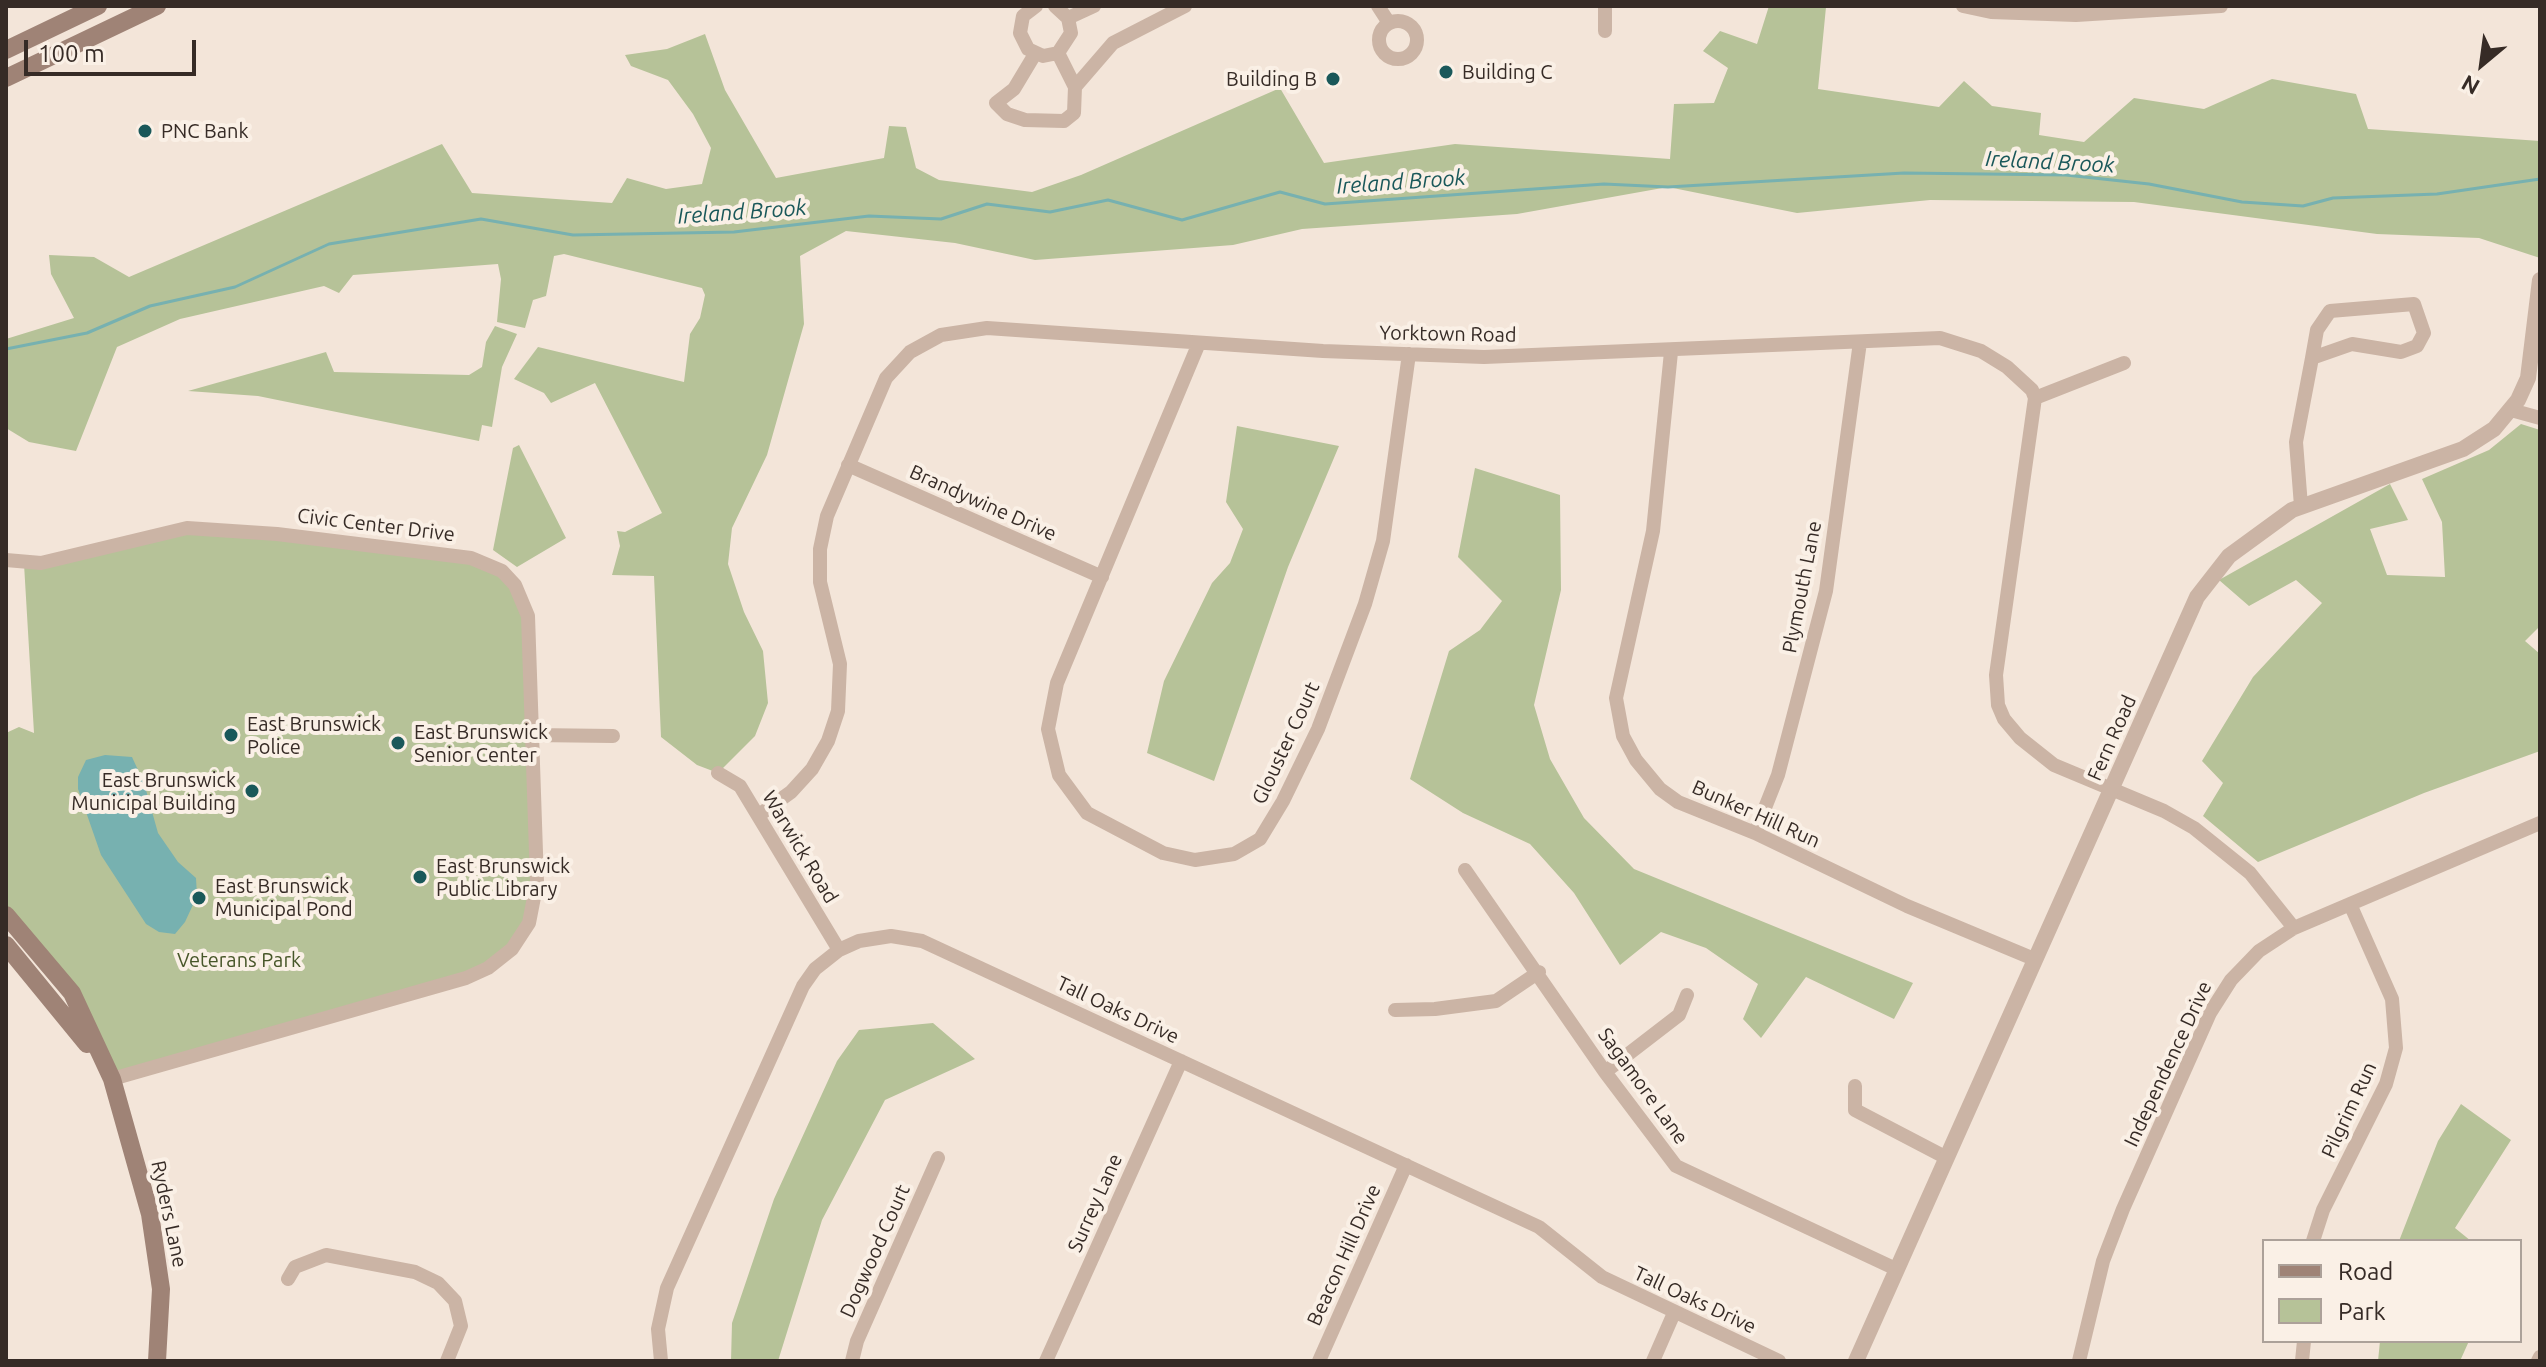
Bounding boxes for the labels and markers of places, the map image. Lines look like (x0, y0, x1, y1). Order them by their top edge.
place label: Building C (1462, 60, 1553, 84)
marker: Building C (1437, 63, 1455, 81)
place label: Building B (1226, 67, 1317, 91)
marker: Building B (1324, 70, 1342, 88)
place label: PNC Bank (161, 119, 249, 143)
marker: PNC Bank (136, 122, 154, 140)
place label: East Brunswick Police (247, 712, 381, 759)
place label: East Brunswick Senior Center (414, 720, 548, 767)
marker: East Brunswick Police (222, 726, 240, 744)
marker: East Brunswick Senior Center (389, 734, 407, 752)
place label: East Brunswick Municipal Building (71, 768, 236, 815)
marker: East Brunswick Municipal Building (243, 782, 261, 800)
place label: East Brunswick Public Library (436, 854, 570, 901)
marker: East Brunswick Public Library (411, 868, 429, 886)
place label: East Brunswick Municipal Pond (215, 874, 353, 921)
marker: East Brunswick Municipal Pond (190, 889, 208, 907)

